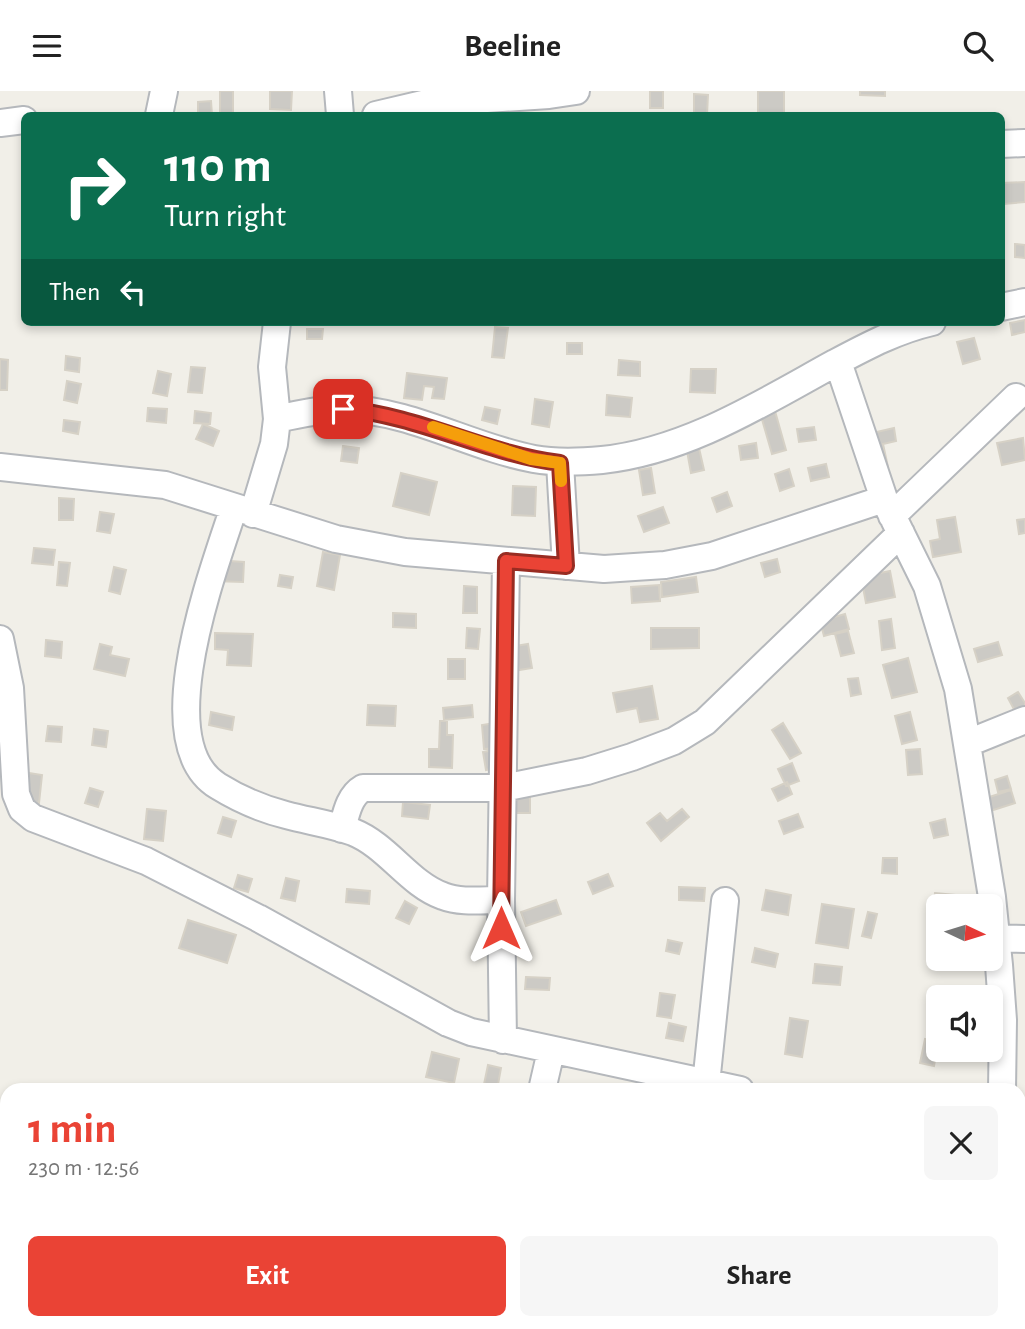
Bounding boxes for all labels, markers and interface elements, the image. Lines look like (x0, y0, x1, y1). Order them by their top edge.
icon: menu (28, 27, 66, 65)
icon: search (959, 27, 997, 65)
text: Beeline (464, 30, 561, 62)
icon: right (49, 140, 140, 231)
text: 110 m (164, 142, 272, 191)
text: Turn right (164, 200, 286, 232)
icon: left (114, 273, 152, 311)
text: Then (49, 279, 100, 305)
pin (313, 379, 373, 439)
icon: arrive (324, 390, 362, 428)
position arrow (464, 891, 538, 965)
north arrow (926, 894, 1003, 971)
map controls (926, 894, 1003, 1062)
button: sound (926, 985, 1003, 1062)
button: close (924, 1106, 998, 1180)
text: 1 min (28, 1108, 117, 1150)
text: 230 m · 12:56 (28, 1157, 139, 1180)
button: Exit (28, 1236, 506, 1316)
button: Share (520, 1236, 998, 1316)

